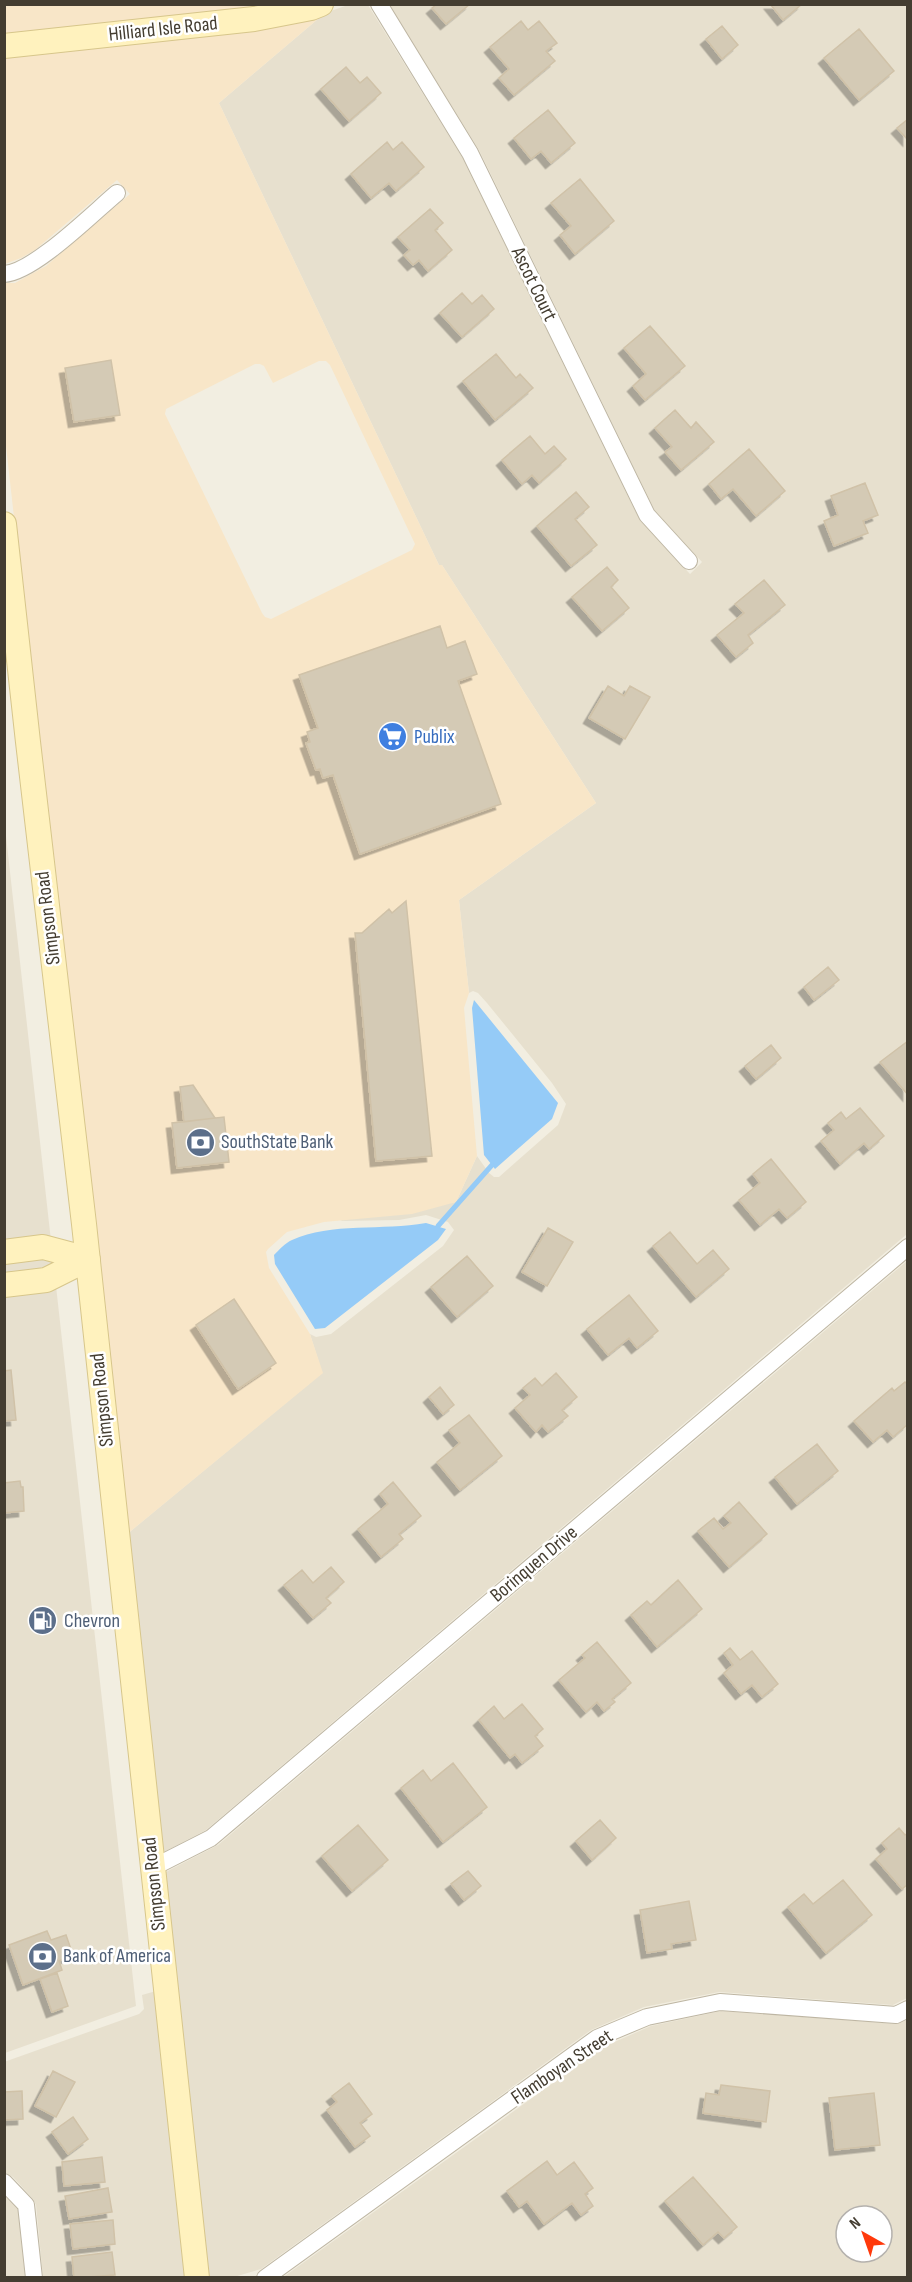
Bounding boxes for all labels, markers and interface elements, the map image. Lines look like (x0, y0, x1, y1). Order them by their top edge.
street label: Hilliard Isle Road (107, 11, 219, 47)
street label: Ascot Court (505, 242, 562, 325)
supermarket icon: Publix (377, 721, 409, 753)
place label: Publix (414, 725, 455, 749)
street label: Simpson Road (30, 870, 66, 966)
bank icon: SouthState Bank (184, 1126, 216, 1158)
place label: SouthState Bank (221, 1130, 334, 1154)
street label: Simpson Road (85, 1352, 119, 1448)
street label: Borinquen Drive (485, 1521, 583, 1607)
fuel station icon: Chevron (27, 1605, 59, 1637)
place label: Chevron (64, 1609, 120, 1633)
street label: Simpson Road (137, 1836, 171, 1932)
bank icon: Bank of America (26, 1940, 58, 1972)
place label: Bank of America (63, 1944, 171, 1968)
street label: Flamboyan Street (507, 2024, 617, 2110)
north arrow (834, 2204, 894, 2264)
text: N (846, 2214, 865, 2234)

